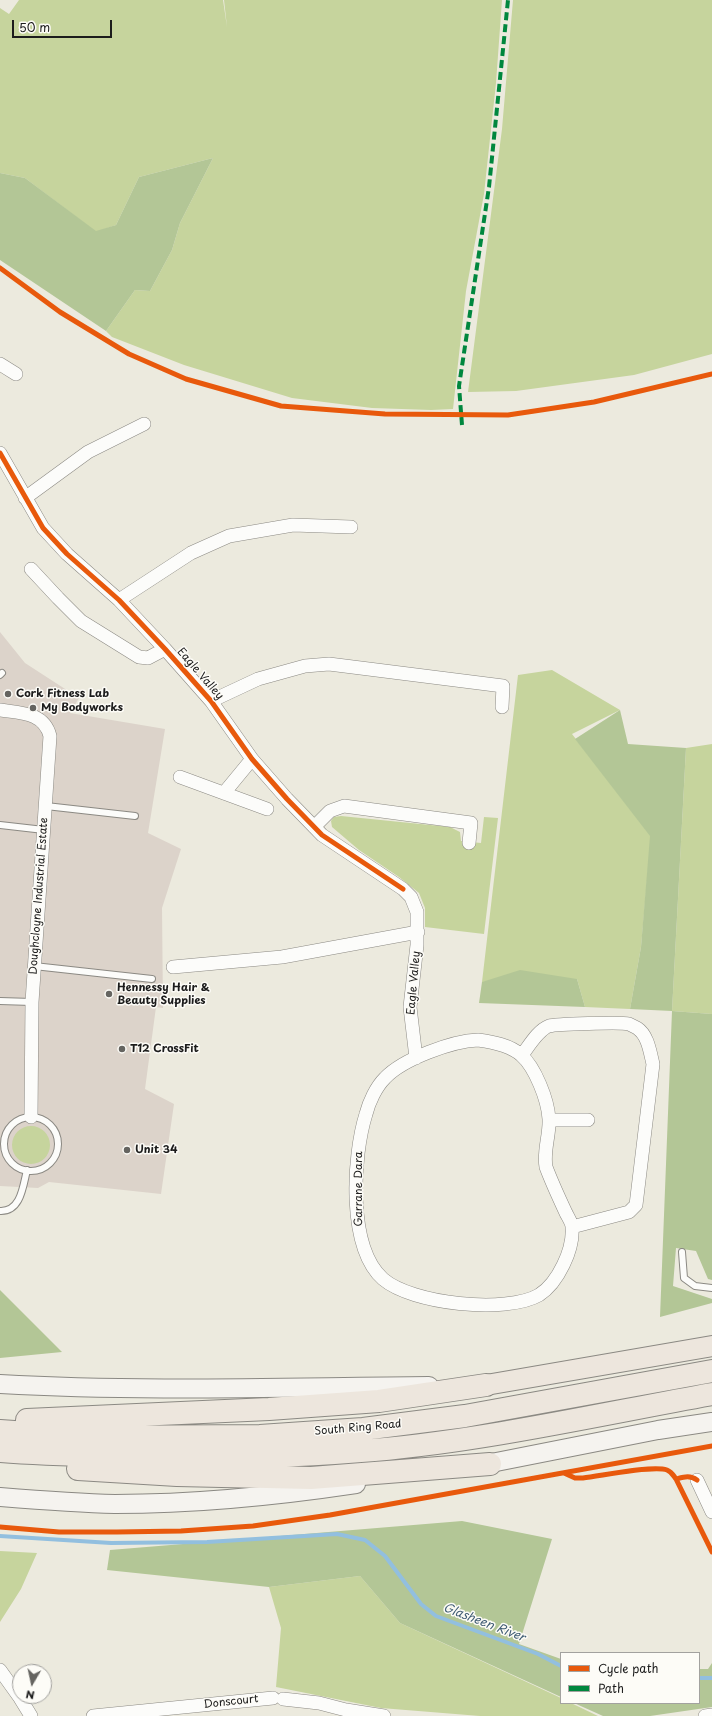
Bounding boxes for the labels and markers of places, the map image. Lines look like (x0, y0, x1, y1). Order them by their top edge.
place label: Cork Fitness Lab (16, 687, 109, 701)
marker: Cork Fitness Lab (3, 689, 13, 699)
place label: My Bodyworks (41, 701, 123, 715)
marker: My Bodyworks (28, 703, 38, 713)
place label: Hennessy Hair & Beauty Supplies (117, 981, 210, 1007)
marker: Hennessy Hair & Beauty Supplies (104, 989, 114, 999)
place label: T12 CrossFit (130, 1042, 199, 1056)
marker: T12 CrossFit (117, 1044, 127, 1054)
place label: Unit 34 (135, 1143, 178, 1157)
marker: Unit 34 (122, 1145, 132, 1155)

